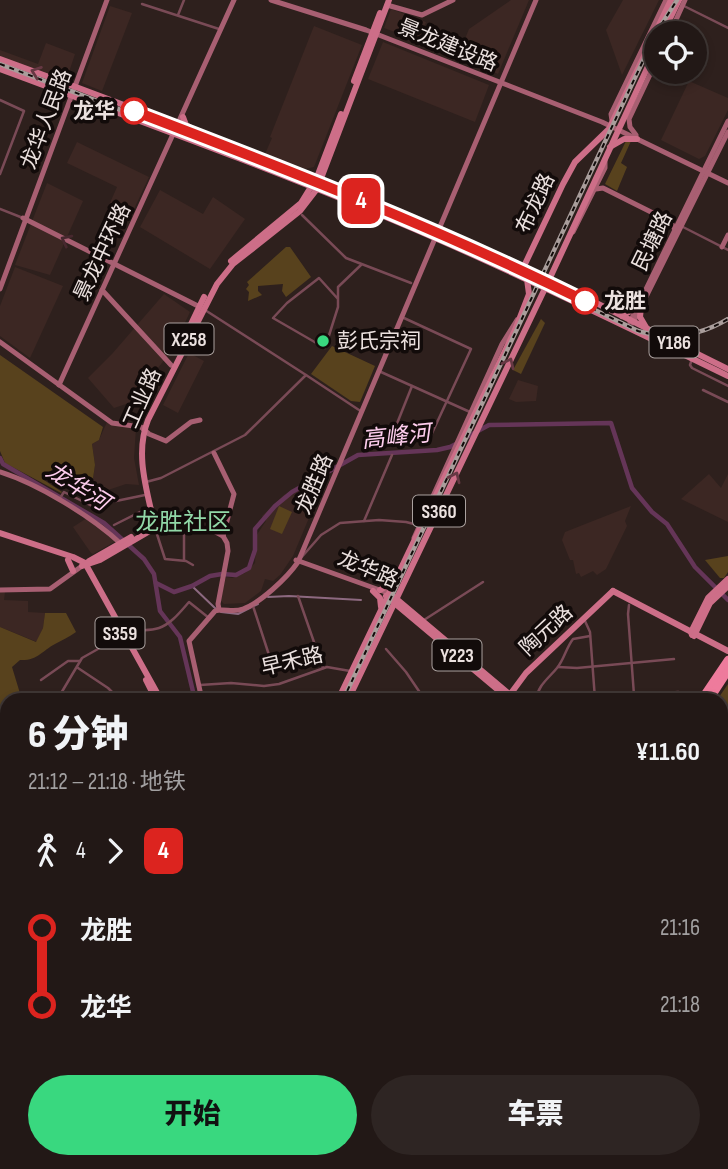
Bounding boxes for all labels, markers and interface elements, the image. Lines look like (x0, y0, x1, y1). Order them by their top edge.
street label: 景龙建设路 (394, 14, 501, 77)
map controls (644, 21, 707, 84)
button: locate (644, 21, 707, 84)
street label: 龙华人民路 (16, 66, 77, 173)
one-way arrow (31, 66, 43, 80)
marker: 龙华 (121, 98, 147, 124)
place label: 龙华 (73, 99, 115, 124)
street label: 布龙路 (511, 169, 560, 237)
line badge: 4 (338, 178, 384, 224)
text: 4 (355, 186, 367, 215)
street label: 景龙中环路 (69, 199, 136, 305)
street label: 民塘路 (627, 207, 677, 275)
one-way arrow (61, 235, 74, 248)
marker: 龙胜 (572, 288, 598, 314)
place label: 龙胜 (604, 289, 646, 314)
road number: X258 (164, 324, 214, 354)
road number: Y186 (650, 326, 698, 358)
place label: 彭氏宗祠 (337, 329, 421, 354)
marker: 彭氏宗祠 (315, 333, 331, 349)
one-way arrow (501, 358, 515, 370)
street label: 工业路 (118, 364, 167, 432)
water label: 高峰河 (360, 419, 436, 455)
street label: 龙胜路 (291, 450, 338, 518)
water label: 龙华河 (41, 457, 118, 519)
one-way arrow (447, 472, 461, 484)
road number: S360 (413, 496, 465, 526)
district label: 龙胜社区 (135, 508, 231, 537)
street label: 龙华路 (334, 546, 402, 593)
street label: 陶元路 (515, 600, 578, 661)
road number: S359 (96, 618, 144, 648)
road number: Y223 (433, 640, 482, 670)
street label: 早禾路 (259, 642, 326, 681)
text: 6 分钟 (28, 713, 128, 758)
text: ¥11.60 (636, 737, 700, 768)
text: 21:12 – 21:18 · 地铁 (28, 768, 186, 796)
icon: walk (28, 832, 66, 870)
icon: forward (96, 832, 134, 870)
text: 4 (158, 836, 169, 865)
text: 4 (76, 837, 86, 865)
text: 21:16 (660, 914, 700, 942)
text: 龙胜 (80, 916, 132, 947)
text: 21:18 (660, 991, 700, 1019)
text: 龙华 (80, 993, 132, 1024)
button: 开始 (28, 1075, 357, 1155)
button: 车票 (371, 1075, 700, 1155)

